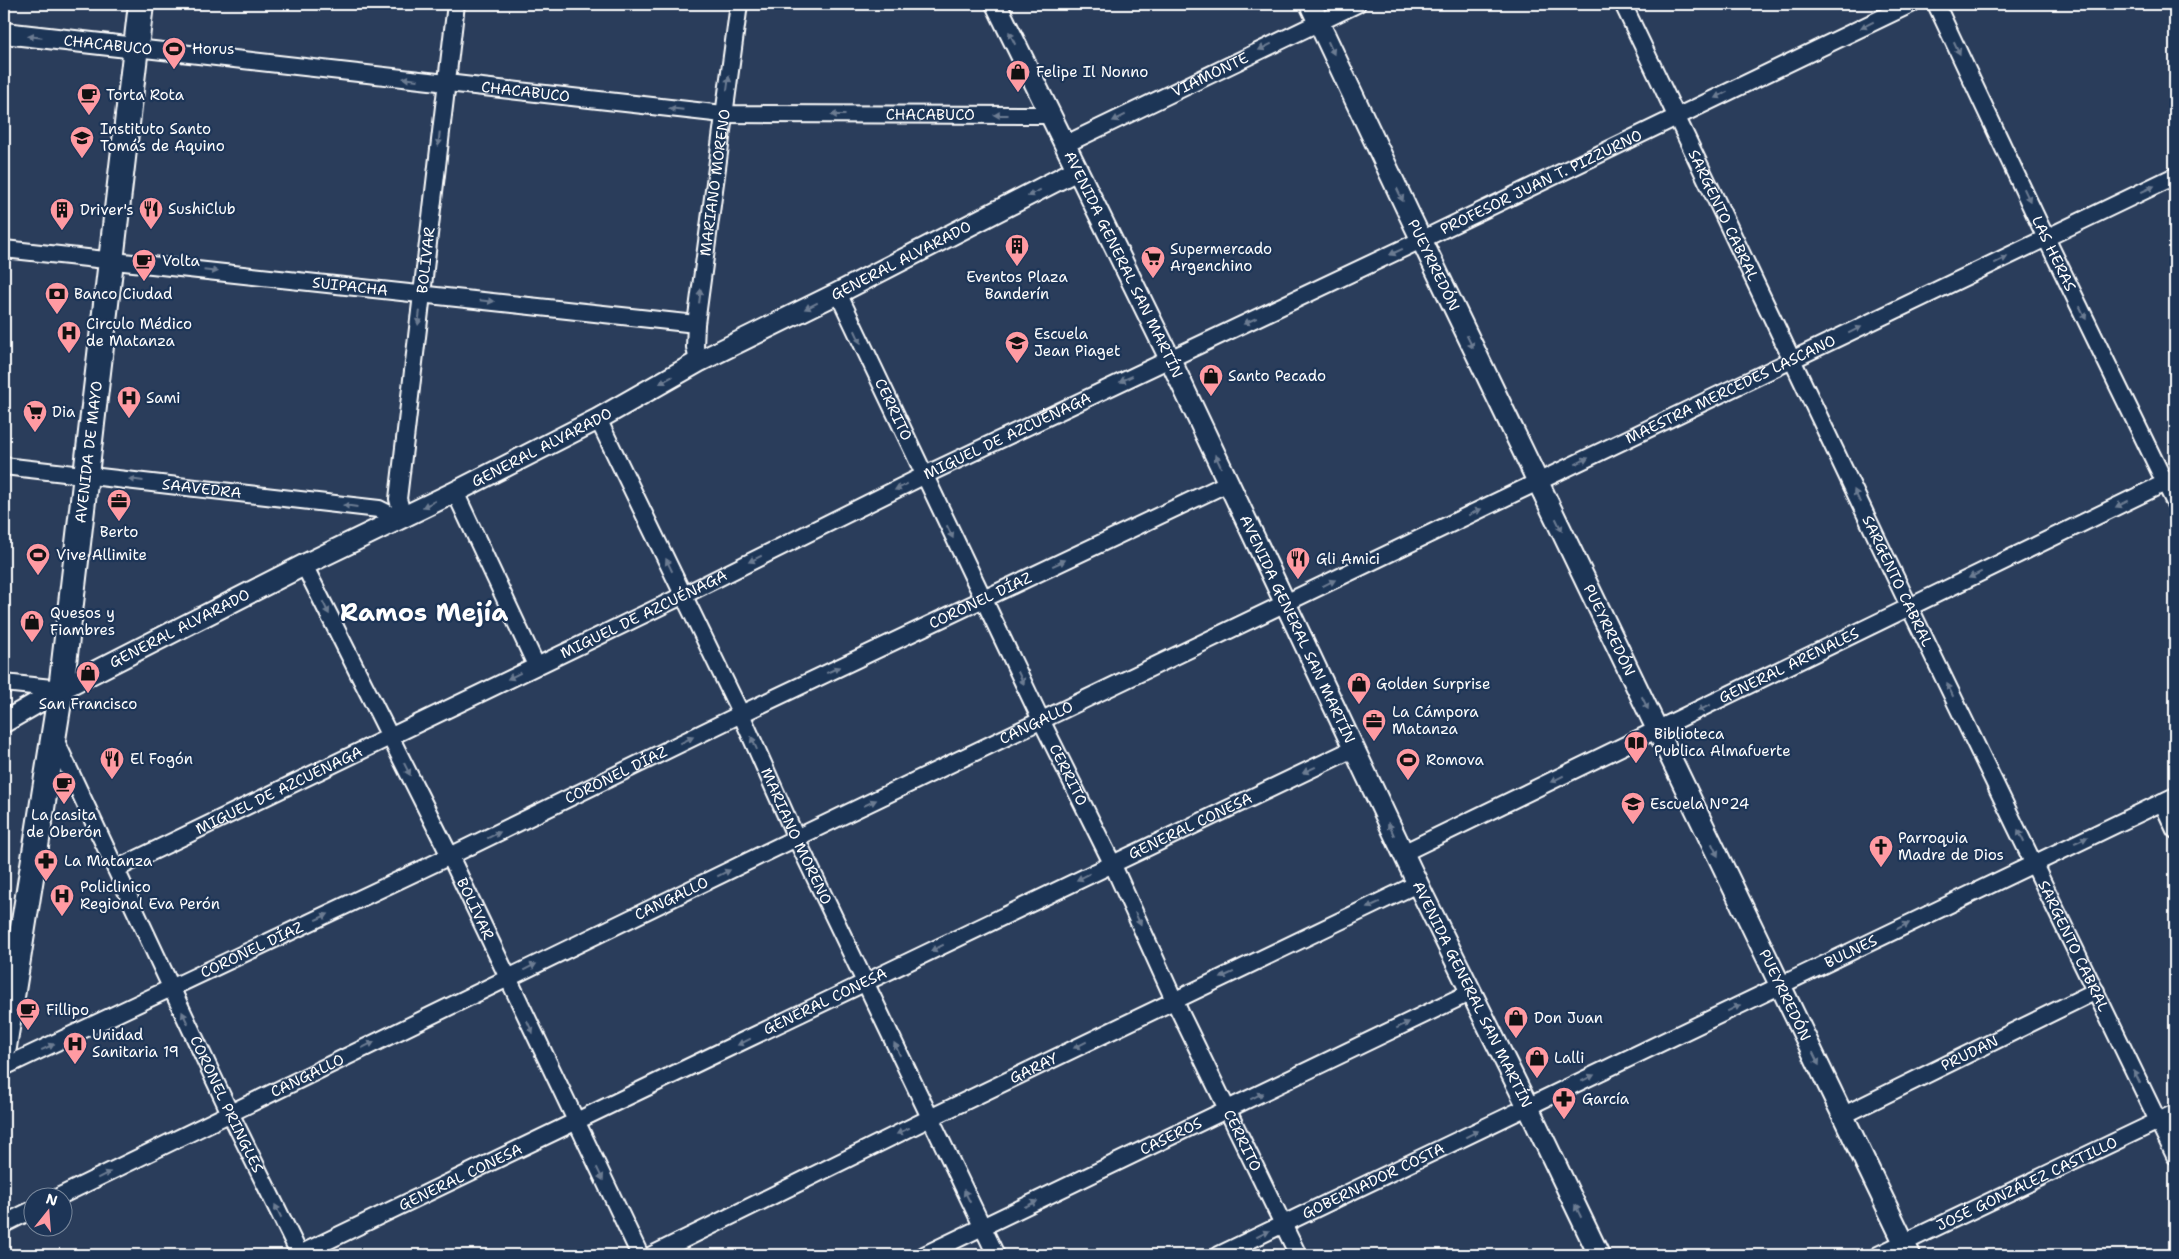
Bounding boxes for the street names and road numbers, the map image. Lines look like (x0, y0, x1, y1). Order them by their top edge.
street label: CHACABUCO (63, 30, 153, 60)
street label: VIAMONTE (1168, 48, 1252, 102)
street label: CHACABUCO (480, 77, 571, 107)
street label: CHACABUCO (886, 104, 975, 125)
street label: MARIANO MORENO (695, 108, 735, 258)
street label: PROFESOR JUAN T. PIZZURNO (1437, 125, 1646, 239)
street label: SARGENTO CABRAL (1684, 146, 1763, 284)
street label: AVENIDA GENERAL SAN MARTÍN (1060, 148, 1188, 381)
street label: LAS HERAS (2027, 213, 2080, 295)
street label: GENERAL ALVARADO (828, 216, 975, 305)
street label: PUEYRREDÓN (1403, 216, 1464, 314)
street label: BOLÍVAR (412, 226, 440, 294)
street label: SUIPACHA (311, 272, 389, 301)
street label: MAESTRA MERCEDES LASCANO (1622, 330, 1839, 448)
street label: CERRITO (870, 375, 917, 444)
street label: AVENIDA DE MAYO (70, 380, 107, 524)
street label: MIGUEL DE AZCUÉNAGA (920, 388, 1094, 484)
street label: GENERAL ALVARADO (468, 403, 616, 492)
street label: SAAVEDRA (161, 474, 243, 503)
street label: AVENIDA GENERAL SAN MARTÍN (1235, 512, 1360, 747)
street label: SARGENTO CABRAL (1857, 512, 1937, 650)
street label: MIGUEL DE AZCUÉNAGA (557, 565, 730, 663)
street label: CORONEL DÍAZ (926, 568, 1035, 633)
street label: PUEYRREDÓN (1579, 581, 1640, 679)
street label: GENERAL ALVARADO (106, 584, 253, 673)
street label: GENERAL ARENALES (1716, 623, 1862, 708)
street label: CANGALLO (996, 696, 1077, 749)
street label: CERRITO (1044, 741, 1092, 809)
street label: MIGUEL DE AZCUÉNAGA (192, 742, 366, 839)
street label: CORONEL DÍAZ (561, 742, 670, 808)
street label: MARIANO MORENO (756, 765, 836, 908)
street label: GENERAL CONESA (1125, 788, 1255, 864)
street label: CANGALLO (631, 872, 712, 925)
street label: BOLÍVAR (452, 874, 498, 943)
street label: SARGENTO CABRAL (2033, 877, 2114, 1015)
street label: AVENIDA GENERAL SAN MARTÍN (1408, 878, 1537, 1111)
street label: CORONEL DÍAZ (197, 917, 306, 983)
street label: BULNES (1821, 930, 1881, 973)
street label: PUEYRREDÓN (1754, 946, 1815, 1044)
street label: GENERAL CONESA (760, 963, 890, 1040)
street label: PRUDAN (1938, 1031, 2002, 1076)
street label: CORONEL PRINGLES (185, 1033, 268, 1176)
street label: GARAY (1006, 1048, 1061, 1088)
street label: CANGALLO (267, 1049, 347, 1102)
street label: CERRITO (1219, 1106, 1266, 1175)
street label: CASEROS (1137, 1113, 1205, 1160)
street label: JOSÉ GONZÁLEZ CASTILLO (1933, 1132, 2121, 1236)
street label: GOBERNADOR COSTA (1299, 1138, 1448, 1224)
street label: GENERAL CONESA (395, 1139, 525, 1215)

